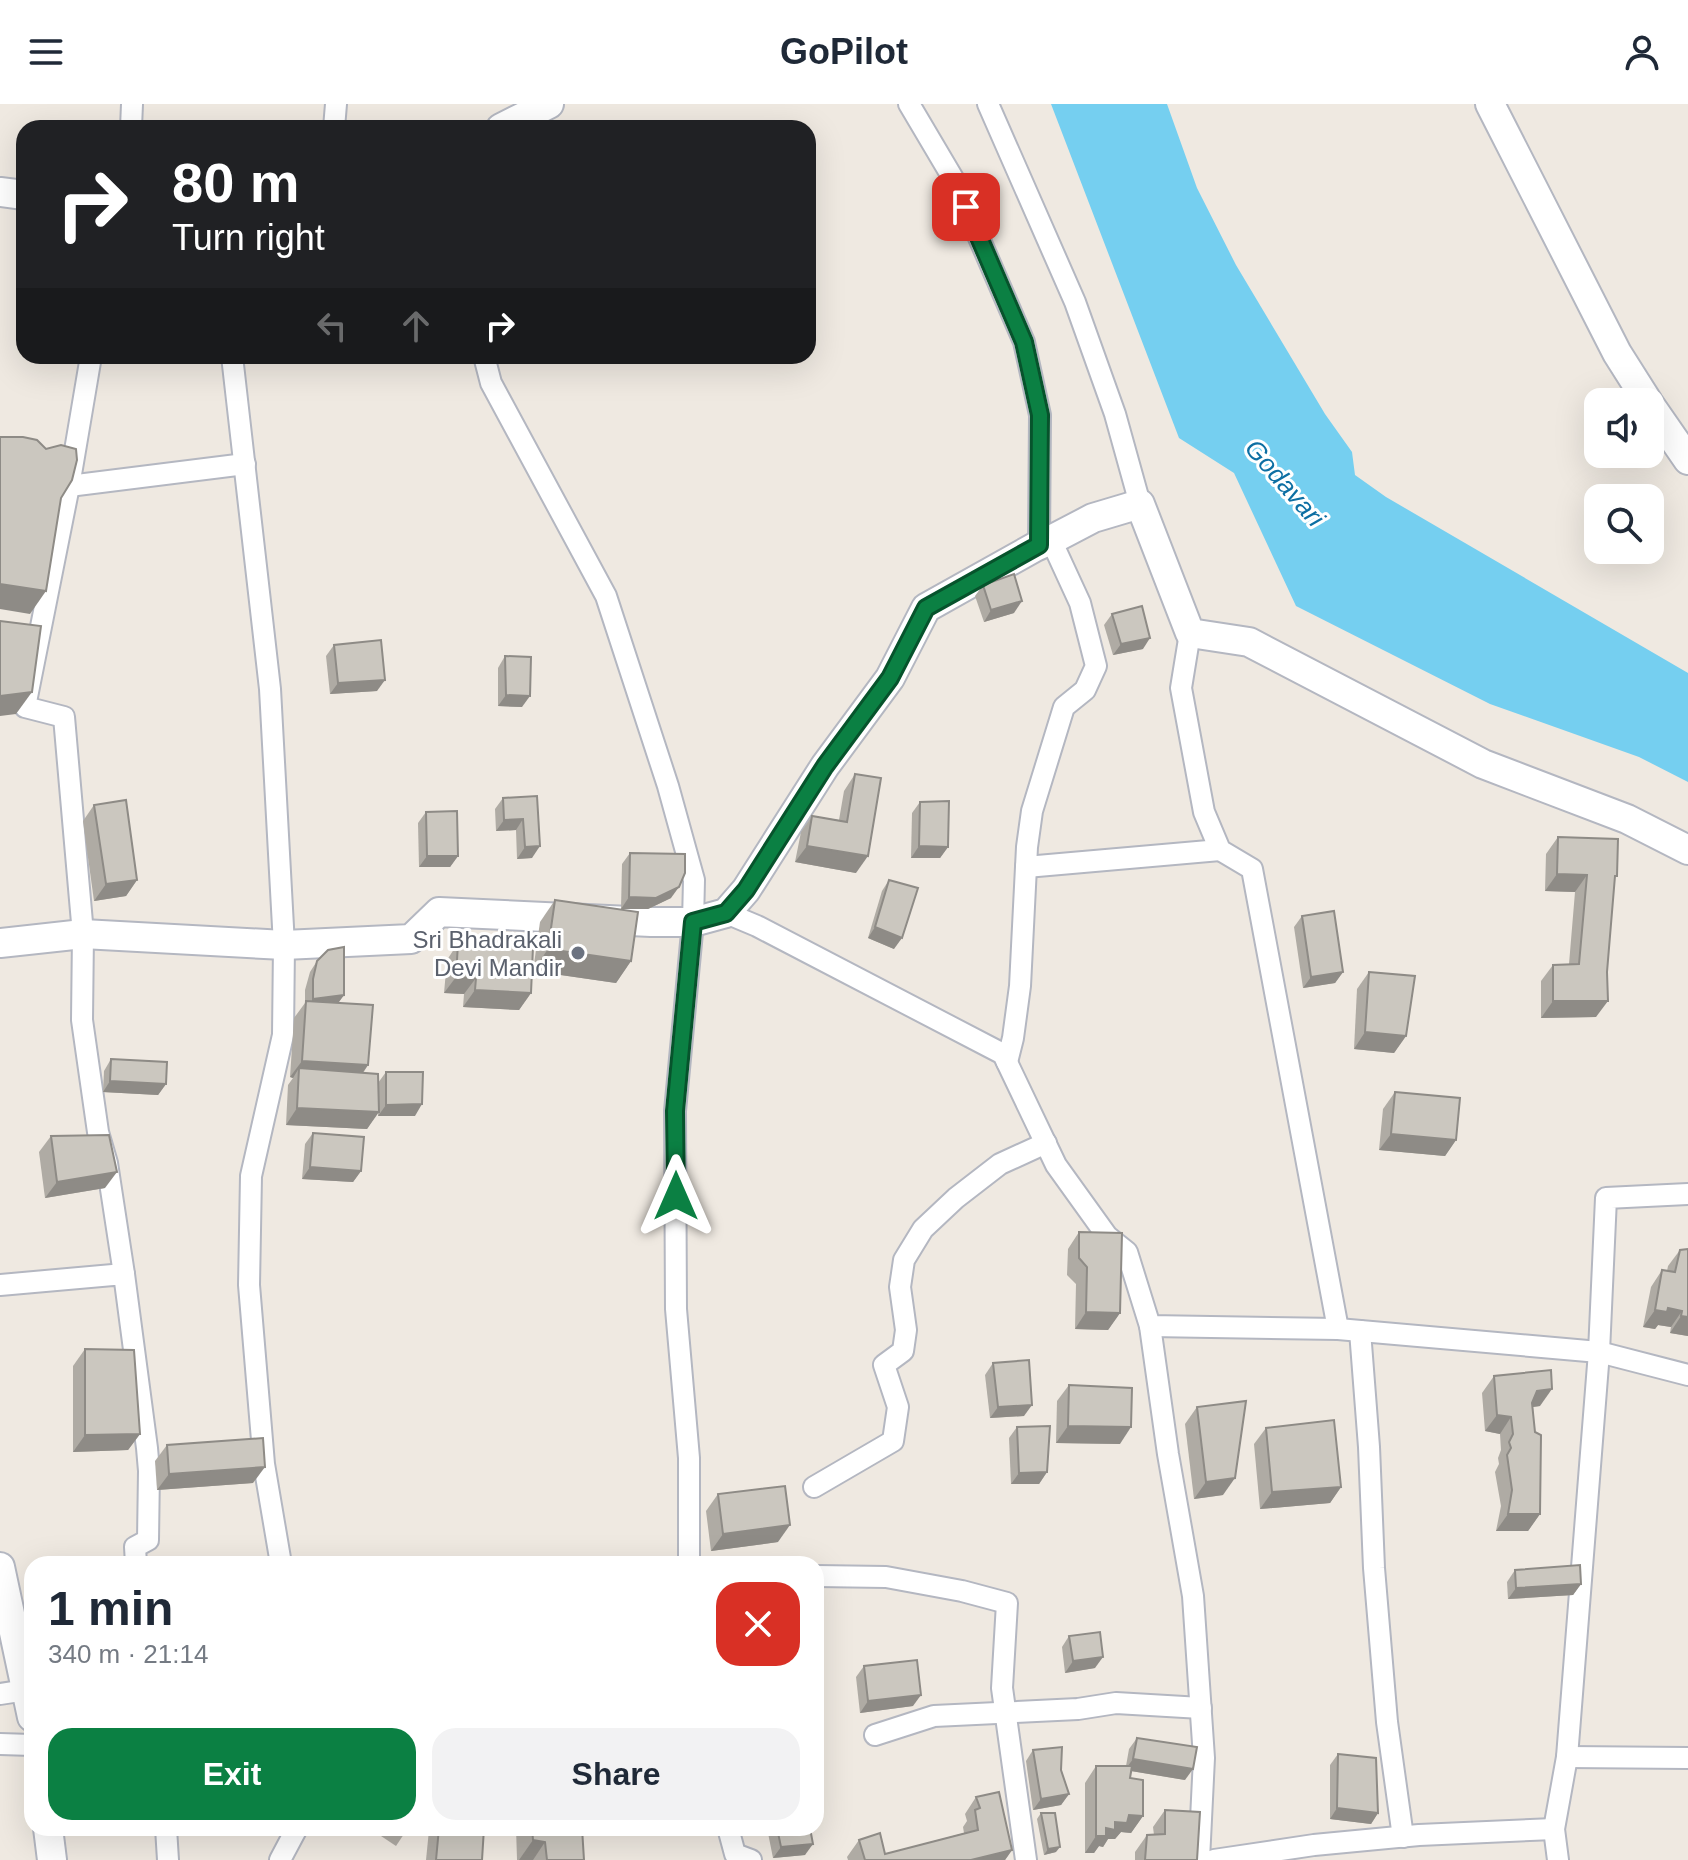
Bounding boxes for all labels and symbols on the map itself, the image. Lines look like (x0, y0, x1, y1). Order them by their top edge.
pin (932, 173, 1000, 241)
water label: Godavari (1239, 433, 1332, 534)
place label: Sri Bhadrakali Devi Mandir (413, 926, 562, 981)
marker: Sri Bhadrakali Devi Mandir (569, 944, 587, 962)
position arrow (634, 1154, 718, 1238)

